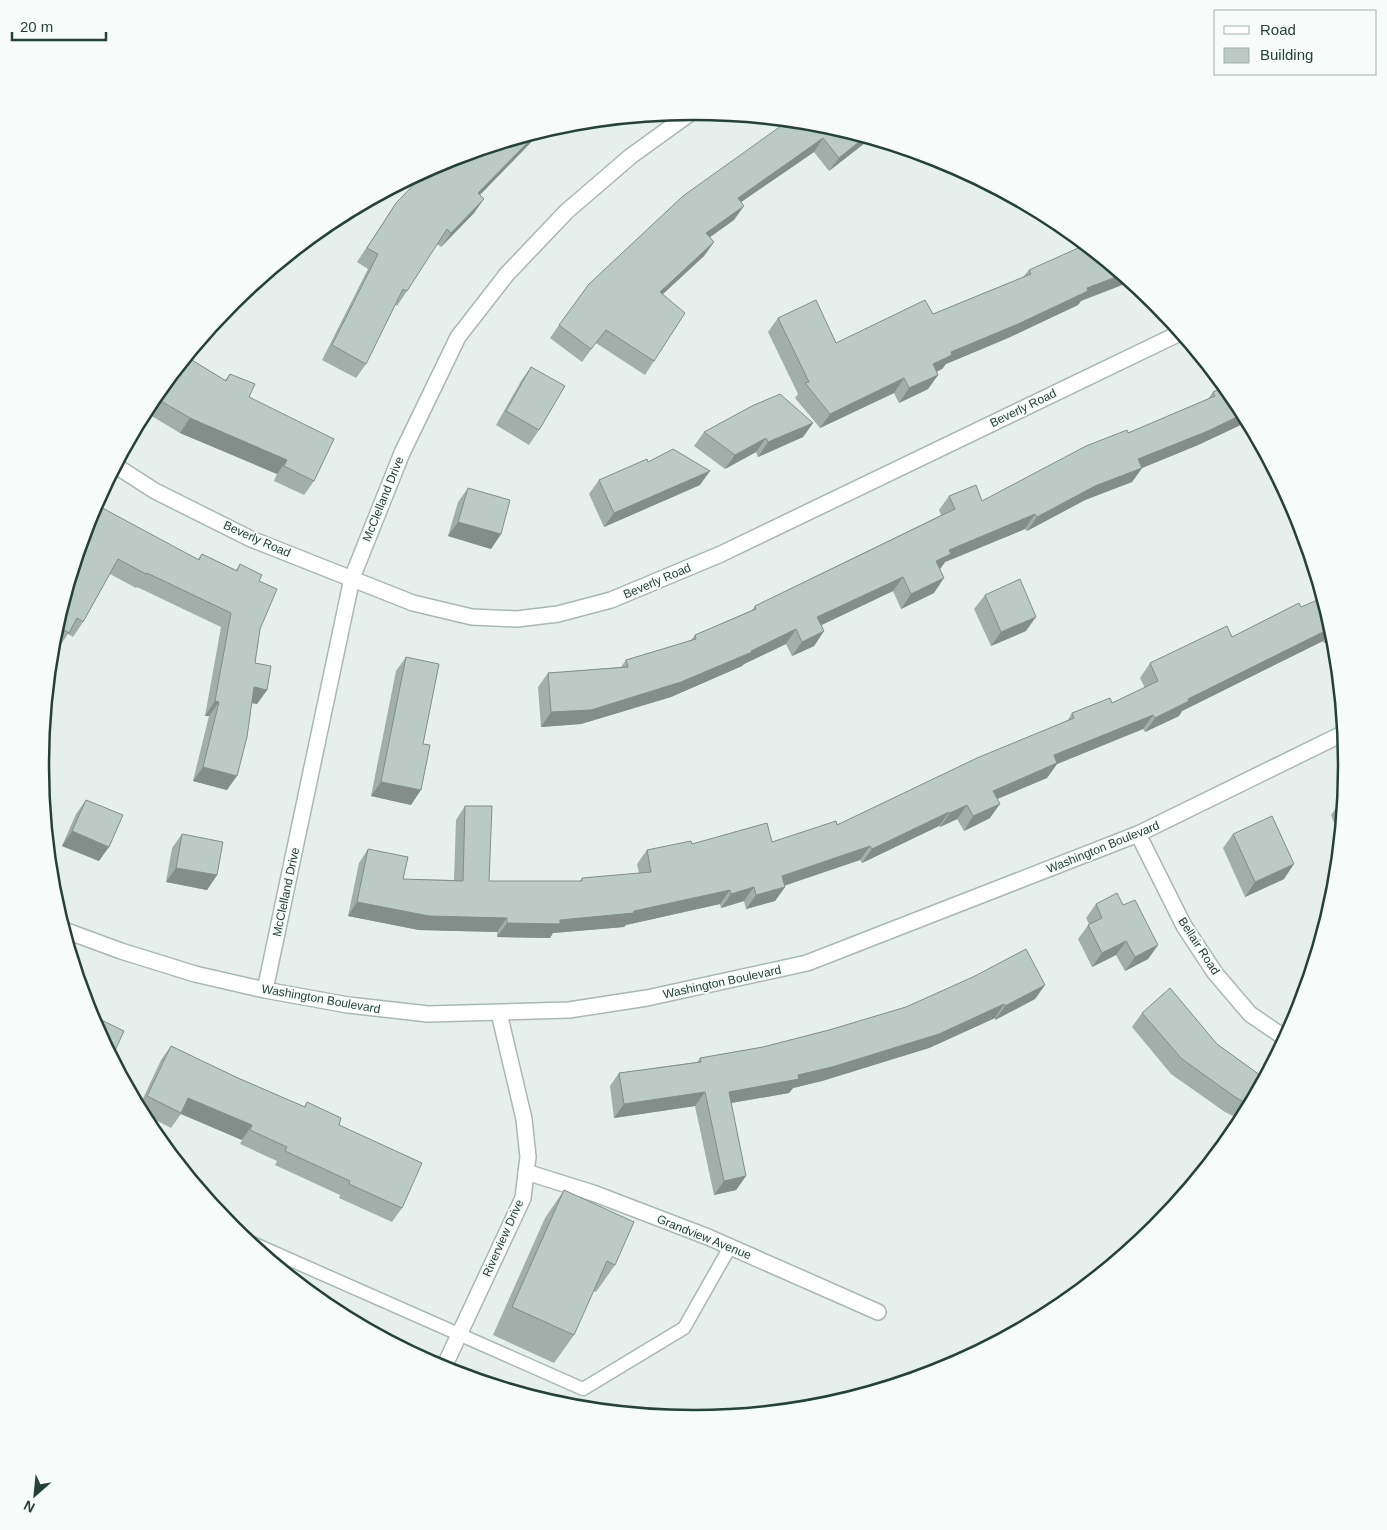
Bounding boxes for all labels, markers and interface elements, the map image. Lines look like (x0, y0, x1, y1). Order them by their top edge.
scale bar (12, 10, 106, 42)
legend (1214, 10, 1377, 75)
text: 20 m (20, 18, 53, 35)
text: Road (1260, 21, 1296, 38)
text: Building (1260, 46, 1313, 63)
street label: Beverly Road (988, 386, 1058, 430)
street label: McClelland Drive (360, 454, 407, 544)
street label: Beverly Road (221, 518, 293, 560)
street label: Beverly Road (621, 560, 693, 602)
street label: Washington Boulevard (1045, 818, 1161, 876)
street label: McClelland Drive (270, 846, 302, 938)
street label: Bellair Road (1175, 915, 1223, 977)
street label: Washington Boulevard (662, 963, 782, 1001)
street label: Washington Boulevard (261, 982, 381, 1016)
street label: Riverview Drive (480, 1197, 526, 1279)
street label: Grandview Avenue (655, 1212, 754, 1262)
north arrow (10, 1470, 60, 1520)
text: N (21, 1497, 37, 1516)

